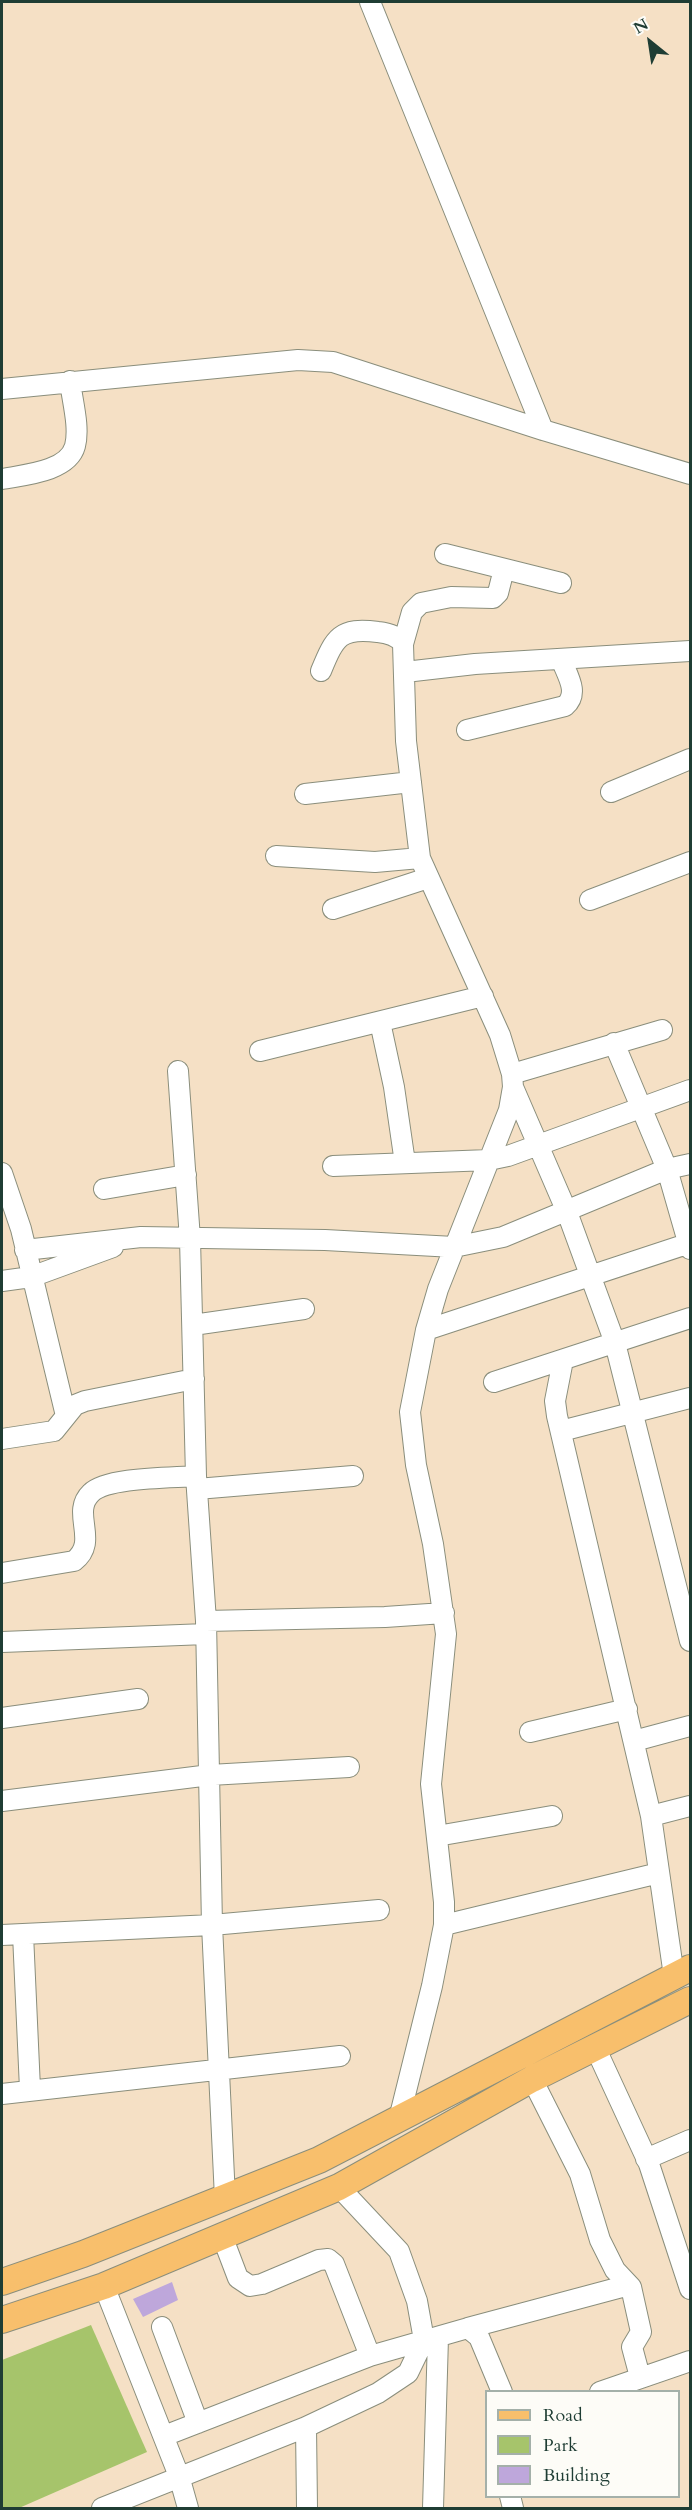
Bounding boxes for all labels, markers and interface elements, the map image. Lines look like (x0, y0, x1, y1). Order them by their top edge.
north arrow (620, 12, 680, 72)
text: N (629, 13, 653, 39)
legend (485, 2390, 680, 2498)
text: Road (543, 2403, 583, 2428)
text: Park (543, 2433, 578, 2458)
text: Building (543, 2463, 610, 2488)

